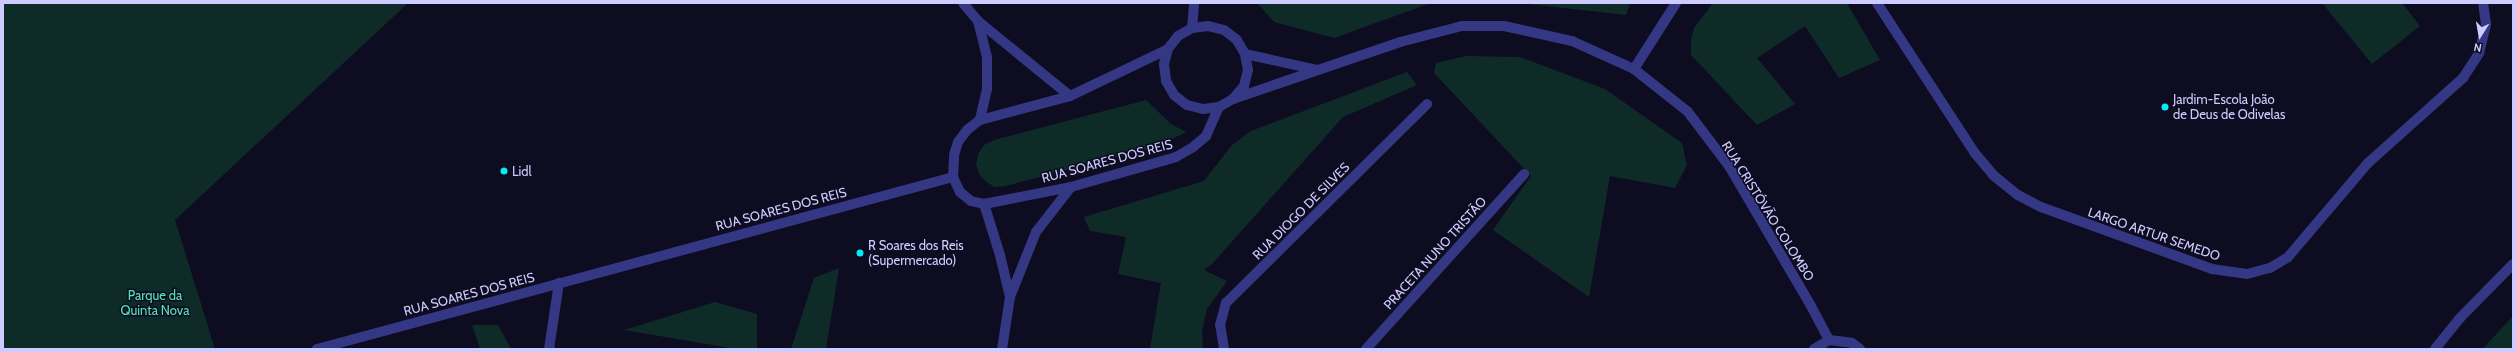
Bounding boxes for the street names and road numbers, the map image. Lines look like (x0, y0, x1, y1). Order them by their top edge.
street label: RUA SOARES DOS REIS (1040, 136, 1174, 186)
street label: RUA CRISTÓVÃO COLOMBO (1719, 138, 1817, 284)
street label: RUA DIOGO DE SILVES (1249, 159, 1353, 263)
street label: RUA SOARES DOS REIS (714, 184, 848, 234)
street label: PRACETA NUNO TRISTÃO (1380, 194, 1490, 312)
street label: LARGO ARTUR SEMEDO (2086, 204, 2222, 264)
street label: RUA SOARES DOS REIS (402, 269, 536, 319)

